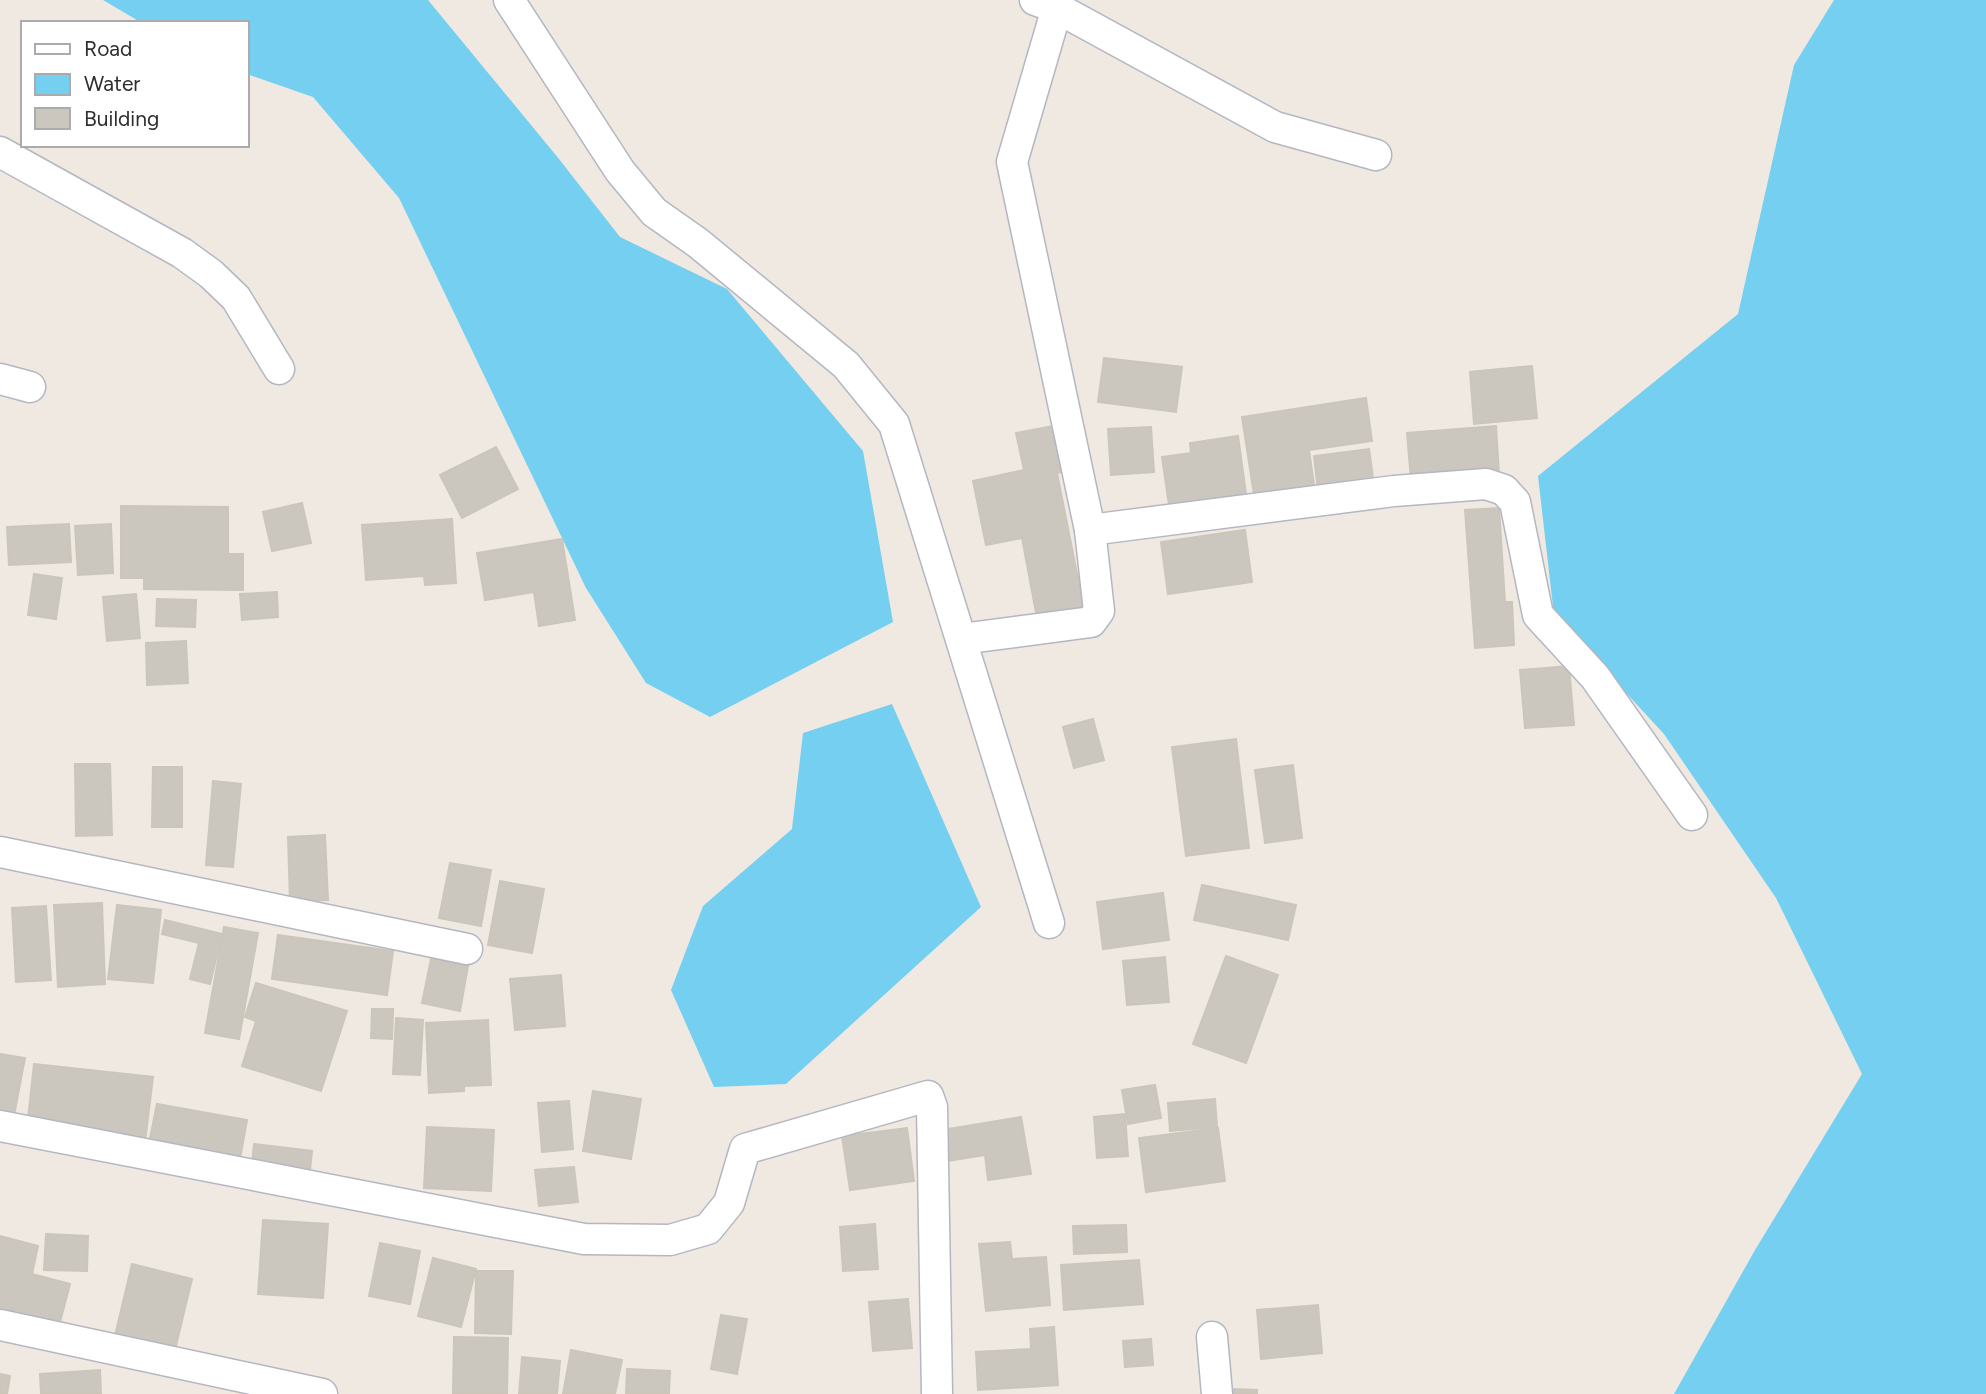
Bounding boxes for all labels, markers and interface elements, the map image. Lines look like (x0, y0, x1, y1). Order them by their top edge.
legend (21, 21, 248, 147)
text: Road (84, 36, 132, 61)
text: Water (84, 71, 140, 96)
text: Building (84, 106, 159, 131)

